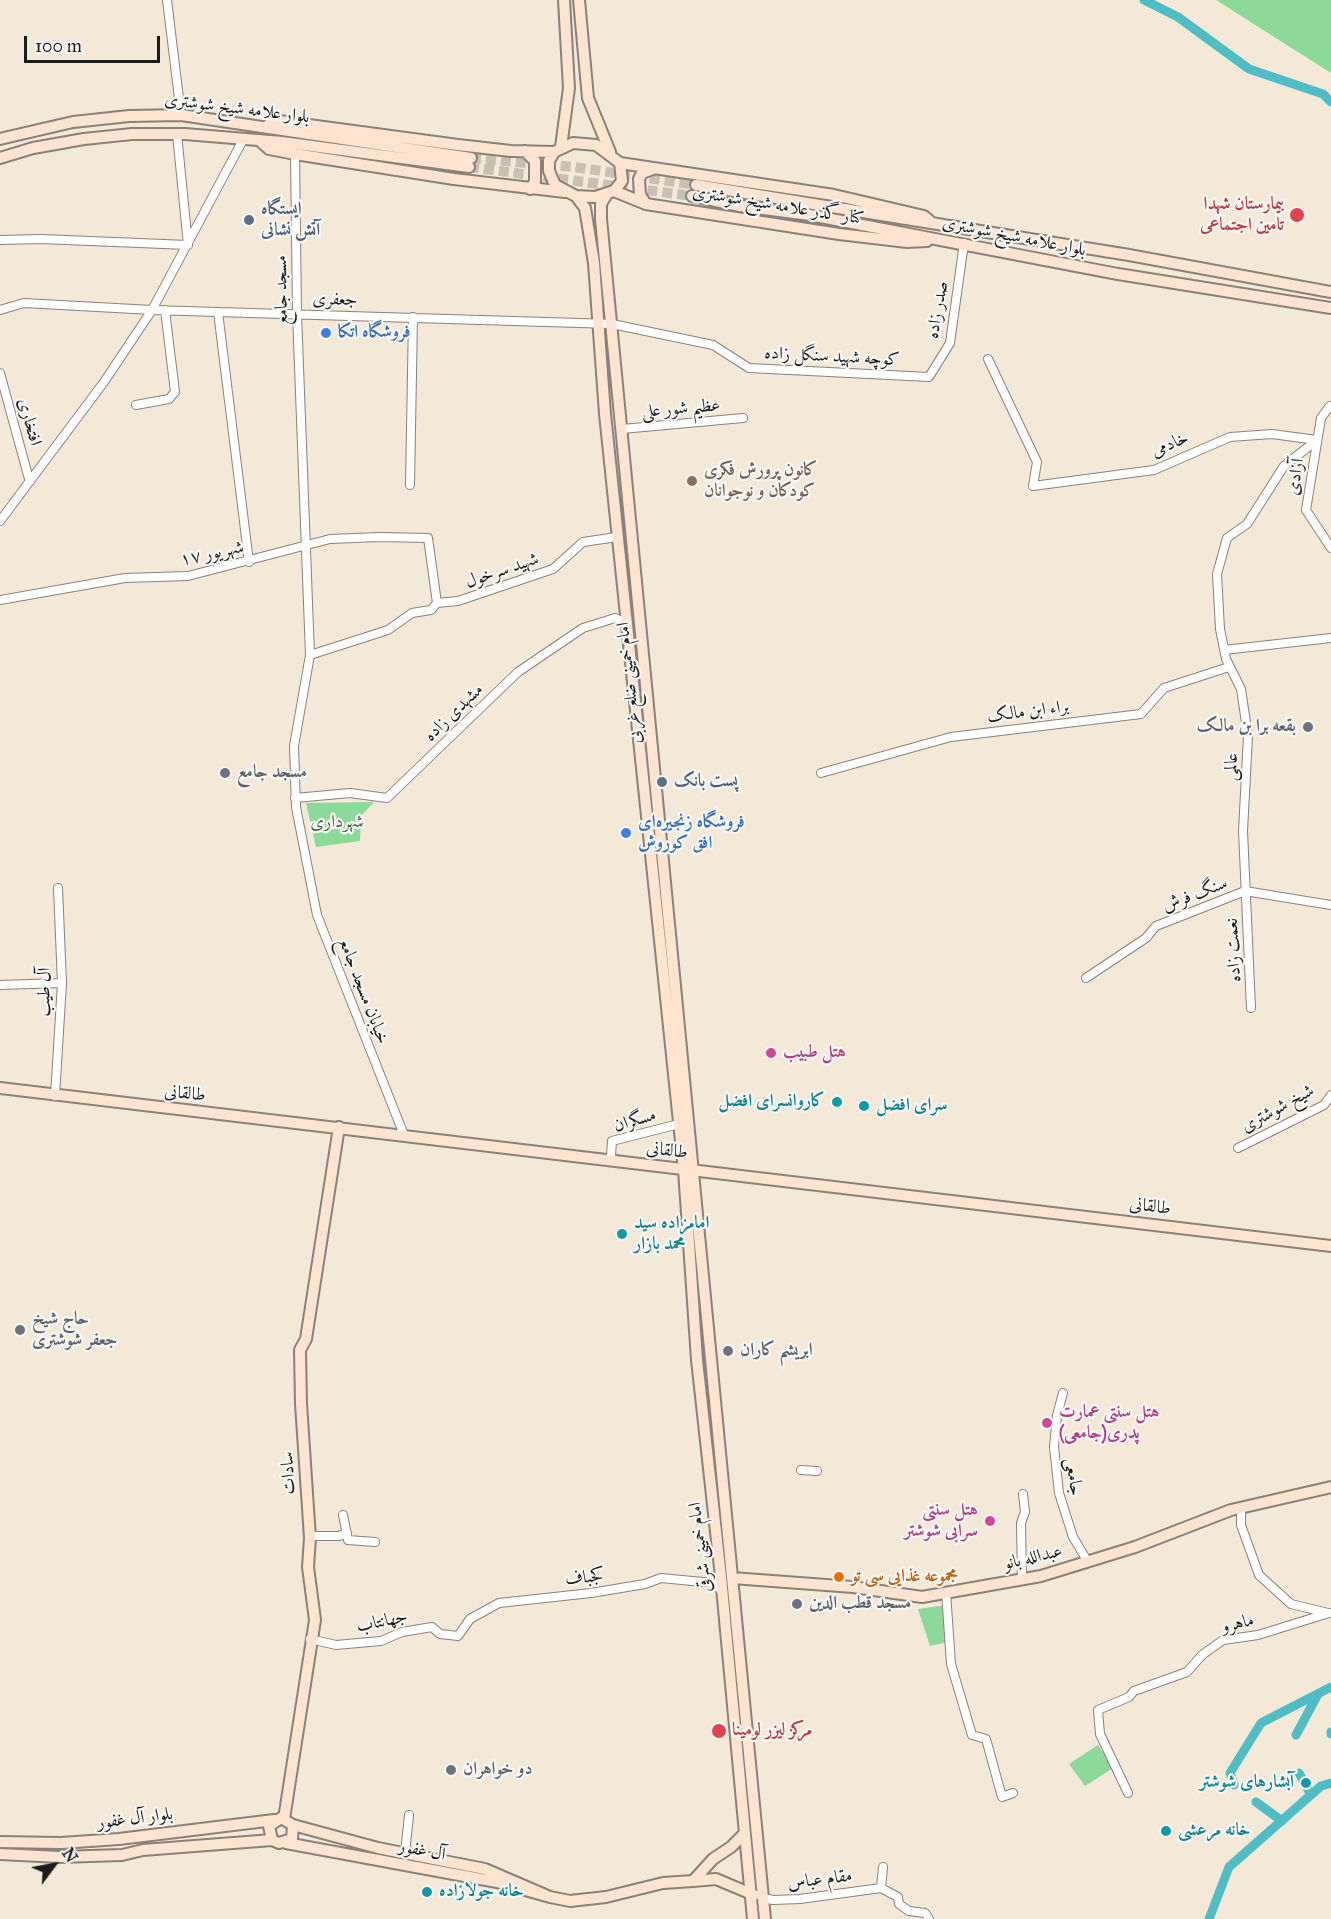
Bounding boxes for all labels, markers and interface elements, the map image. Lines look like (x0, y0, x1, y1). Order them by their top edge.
scale bar (27, 24, 164, 62)
text: 100 m (35, 35, 82, 57)
street label: بلوار علامه شیخ شوشتری (163, 89, 311, 129)
street label: کنار گذر علامه شیخ شوشتری (691, 182, 865, 230)
place label: بیمارستان شهدا تامین اجتماعی (1200, 194, 1284, 236)
place label: ایستگاه آتش نشانی (261, 199, 320, 242)
marker: بیمارستان شهدا تامین اجتماعی (1288, 206, 1306, 224)
street label: بلوار علامه شیخ شوشتری (940, 212, 1088, 262)
marker: ایستگاه آتش نشانی (242, 213, 256, 227)
street label: مسجد جامع (271, 255, 293, 325)
street label: صدر زاده (922, 280, 954, 340)
street label: جعفری (312, 289, 358, 311)
place label: فروشگاه اتکا (338, 322, 411, 344)
marker: فروشگاه اتکا (319, 326, 333, 340)
street label: کوچه شهید سنگل زاده (764, 343, 900, 371)
street label: عظیم شور علی (641, 395, 721, 423)
street label: افتخاری (12, 396, 46, 448)
street label: خادمی (1148, 427, 1192, 463)
street label: آزادی (1282, 457, 1310, 497)
place label: کانون پرورش فکری کودکان و نوجوانان (704, 460, 818, 502)
marker: کانون پرورش فکری کودکان و نوجوانان (685, 474, 699, 488)
street label: ۱۷ شهریور (178, 537, 246, 571)
street label: شهید سرخول (462, 548, 542, 594)
street label: امام خمینی ضلع غربی (613, 621, 647, 745)
street label: مشهدی زاده (420, 680, 488, 746)
street label: براء ابن مالک (986, 696, 1070, 728)
place label: بقعه برا بن مالک (1197, 716, 1296, 738)
marker: بقعه برا بن مالک (1301, 720, 1315, 734)
street label: عالمی (1220, 752, 1244, 782)
place label: مسجد جامع (237, 762, 307, 784)
marker: مسجد جامع (218, 766, 232, 780)
place label: پست بانک (674, 771, 738, 793)
marker: پست بانک (655, 775, 669, 789)
park label: شهرداری (310, 812, 364, 834)
place label: فروشگاه زنجیره‌ای افق کوروش (638, 812, 745, 854)
marker: فروشگاه زنجیره‌ای افق کوروش (619, 826, 633, 840)
street label: سنگ فرش (1159, 873, 1231, 917)
street label: نعمت زاده (1222, 918, 1246, 982)
street label: خیابان مسجد جامع (333, 935, 393, 1047)
street label: آل طیب (34, 967, 56, 1017)
place label: هتل طبیب (783, 1042, 846, 1064)
marker: هتل طبیب (764, 1046, 778, 1060)
street label: شیخ شوشتری (1238, 1080, 1318, 1138)
street label: طالقانی (163, 1081, 207, 1107)
place label: کاروانسرای افضل (718, 1091, 825, 1113)
marker: کاروانسرای افضل (830, 1095, 844, 1109)
place label: سرای افضل (876, 1095, 947, 1117)
marker: سرای افضل (857, 1099, 871, 1113)
street label: مسگران (611, 1104, 659, 1138)
street label: طالقانی (645, 1138, 689, 1164)
street label: طالقانی (1128, 1194, 1172, 1220)
place label: امامزاده سید محمد بازار (634, 1213, 709, 1256)
marker: امامزاده سید محمد بازار (615, 1227, 629, 1241)
place label: حاج شیخ جعفر شوشتری (32, 1309, 118, 1352)
marker: حاج شیخ جعفر شوشتری (13, 1323, 27, 1337)
place label: ابریشم کاران (740, 1340, 813, 1362)
marker: ابریشم کاران (721, 1344, 735, 1358)
place label: هتل سنتی عمارت پدری(جامعی) (1059, 1402, 1159, 1444)
marker: هتل سنتی عمارت پدری(جامعی) (1040, 1416, 1054, 1430)
street label: سادات (277, 1451, 301, 1495)
street label: جامعی (1059, 1457, 1087, 1497)
place label: هتل سنتی سرابی شوشتر (904, 1500, 978, 1543)
street label: امام خمینی شرقی (685, 1501, 717, 1593)
marker: هتل سنتی سرابی شوشتر (983, 1514, 997, 1528)
street label: عبدالله بانو (1002, 1541, 1064, 1575)
street label: کجباف (564, 1565, 606, 1591)
place label: مجموعه غذایی سی تو (851, 1566, 957, 1588)
marker: مجموعه غذایی سی تو (832, 1570, 846, 1584)
place label: مسجد قطب الدین (809, 1593, 911, 1615)
marker: مسجد قطب الدین (790, 1597, 804, 1611)
street label: جهانتاب (354, 1606, 410, 1638)
street label: ماهرو (1220, 1610, 1256, 1638)
place label: مرکز لیزر لومینا (732, 1720, 812, 1742)
marker: مرکز لیزر لومینا (710, 1722, 728, 1740)
place label: دو خواهران (463, 1759, 533, 1781)
marker: دو خواهران (444, 1763, 458, 1777)
place label: آبشارهای شوشتر (1200, 1772, 1294, 1794)
marker: آبشارهای شوشتر (1299, 1776, 1313, 1790)
street label: بلوار آل غفور (96, 1804, 174, 1834)
place label: خانه مرعشی (1178, 1820, 1250, 1842)
marker: خانه مرعشی (1159, 1824, 1173, 1838)
north arrow (24, 1835, 84, 1895)
street label: آل غفور (397, 1836, 447, 1866)
text: N (58, 1844, 81, 1866)
street label: مقام عباس (786, 1865, 854, 1895)
place label: خانه جولازاده (439, 1881, 524, 1903)
marker: خانه جولازاده (420, 1885, 434, 1899)

